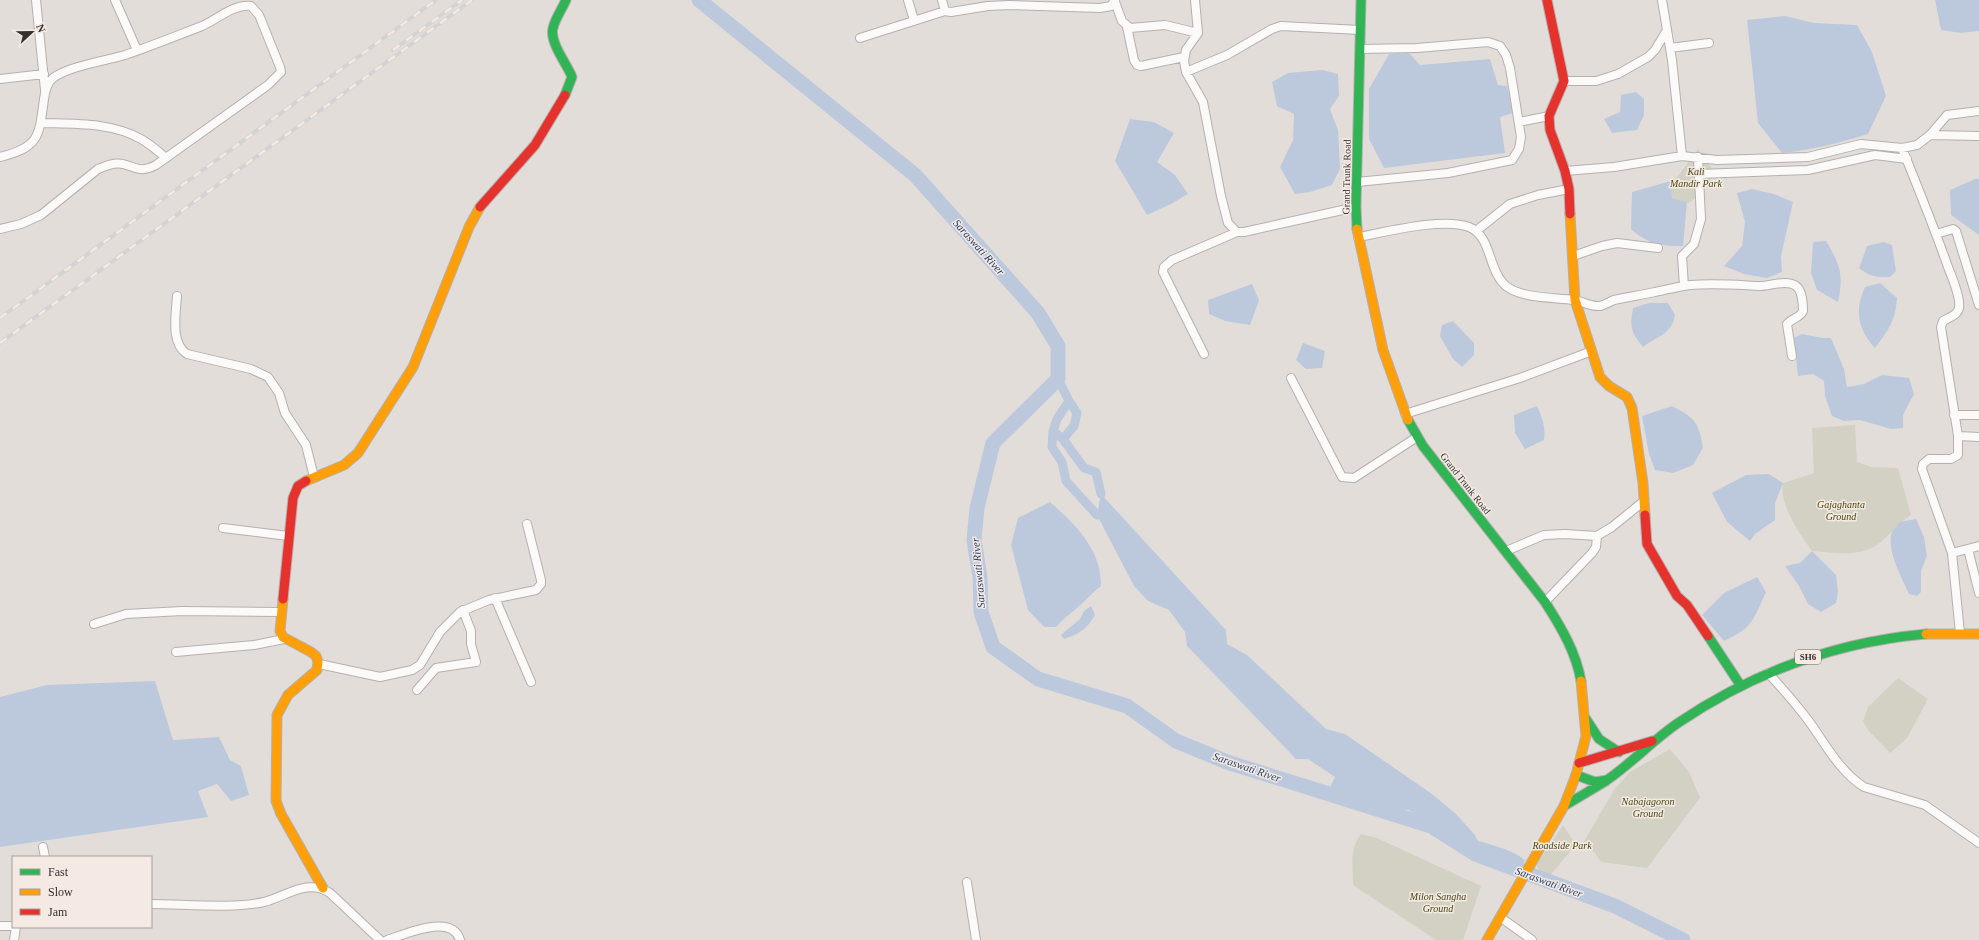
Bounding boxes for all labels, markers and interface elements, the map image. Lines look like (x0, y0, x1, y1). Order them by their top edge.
north arrow (12, 12, 52, 52)
text: N (34, 22, 48, 34)
street label: Grand Trunk Road (1340, 139, 1353, 215)
park label: Kali Mandir Park (1669, 166, 1723, 189)
water label: Saraswati River (951, 217, 1008, 278)
street label: Grand Trunk Road (1438, 450, 1493, 516)
park label: Gajaghanta Ground (1817, 499, 1865, 522)
water label: Saraswati River (969, 537, 987, 609)
road number: SH6 (1795, 650, 1821, 664)
water label: Saraswati River (1212, 750, 1283, 784)
park label: Nabajagoron Ground (1621, 796, 1674, 819)
park label: Roadside Park (1531, 840, 1592, 851)
legend (12, 856, 152, 928)
water label: Saraswati River (1514, 864, 1585, 900)
text: Fast (48, 865, 69, 879)
text: Slow (48, 885, 73, 899)
park label: Milon Sangha Ground (1409, 891, 1466, 914)
text: Jam (48, 905, 68, 919)

